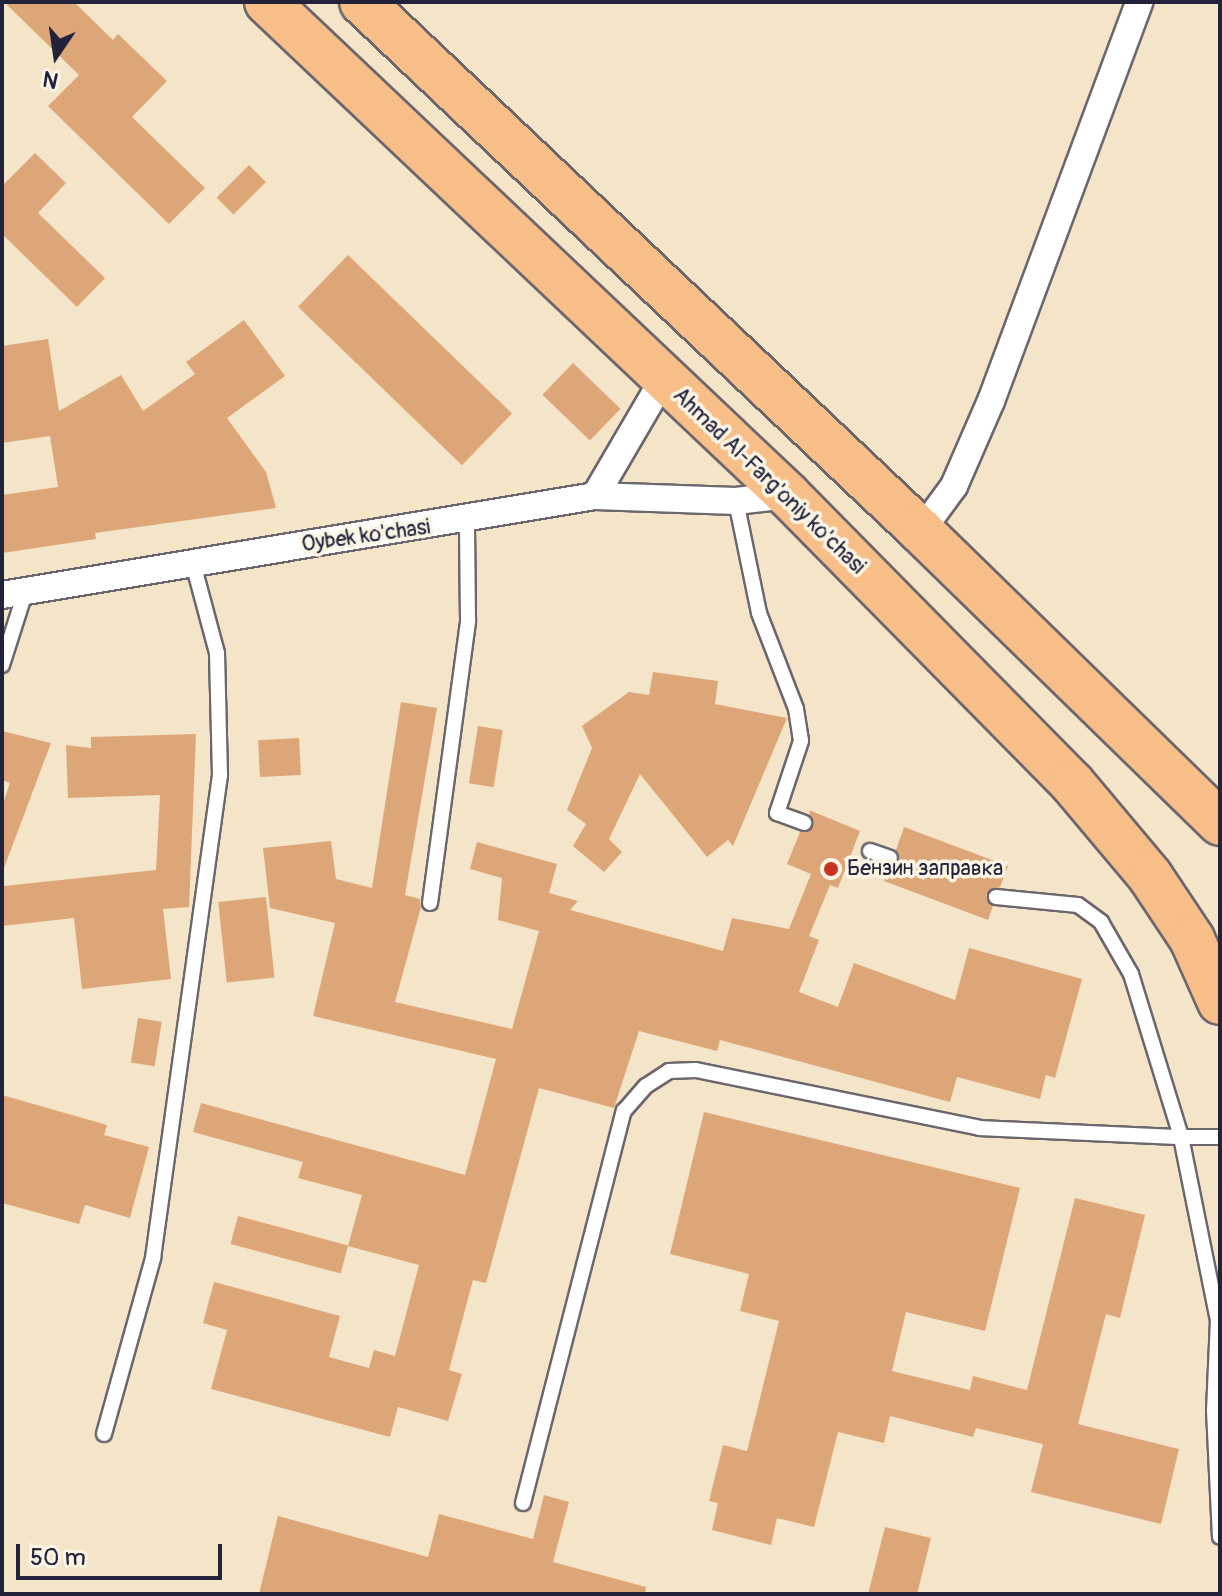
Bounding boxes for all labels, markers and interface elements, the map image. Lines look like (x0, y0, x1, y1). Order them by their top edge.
north arrow (16, 16, 96, 96)
text: N (40, 64, 61, 95)
street label: Ahmad Al-Farg'oniy ko'chasi (667, 382, 871, 580)
street label: Oybek ko'chasi (300, 514, 432, 558)
place label: Бензин заправка (847, 856, 1003, 882)
marker: Бензин заправка (822, 860, 840, 878)
scale bar (20, 1528, 226, 1578)
text: 50 m (30, 1543, 86, 1572)

